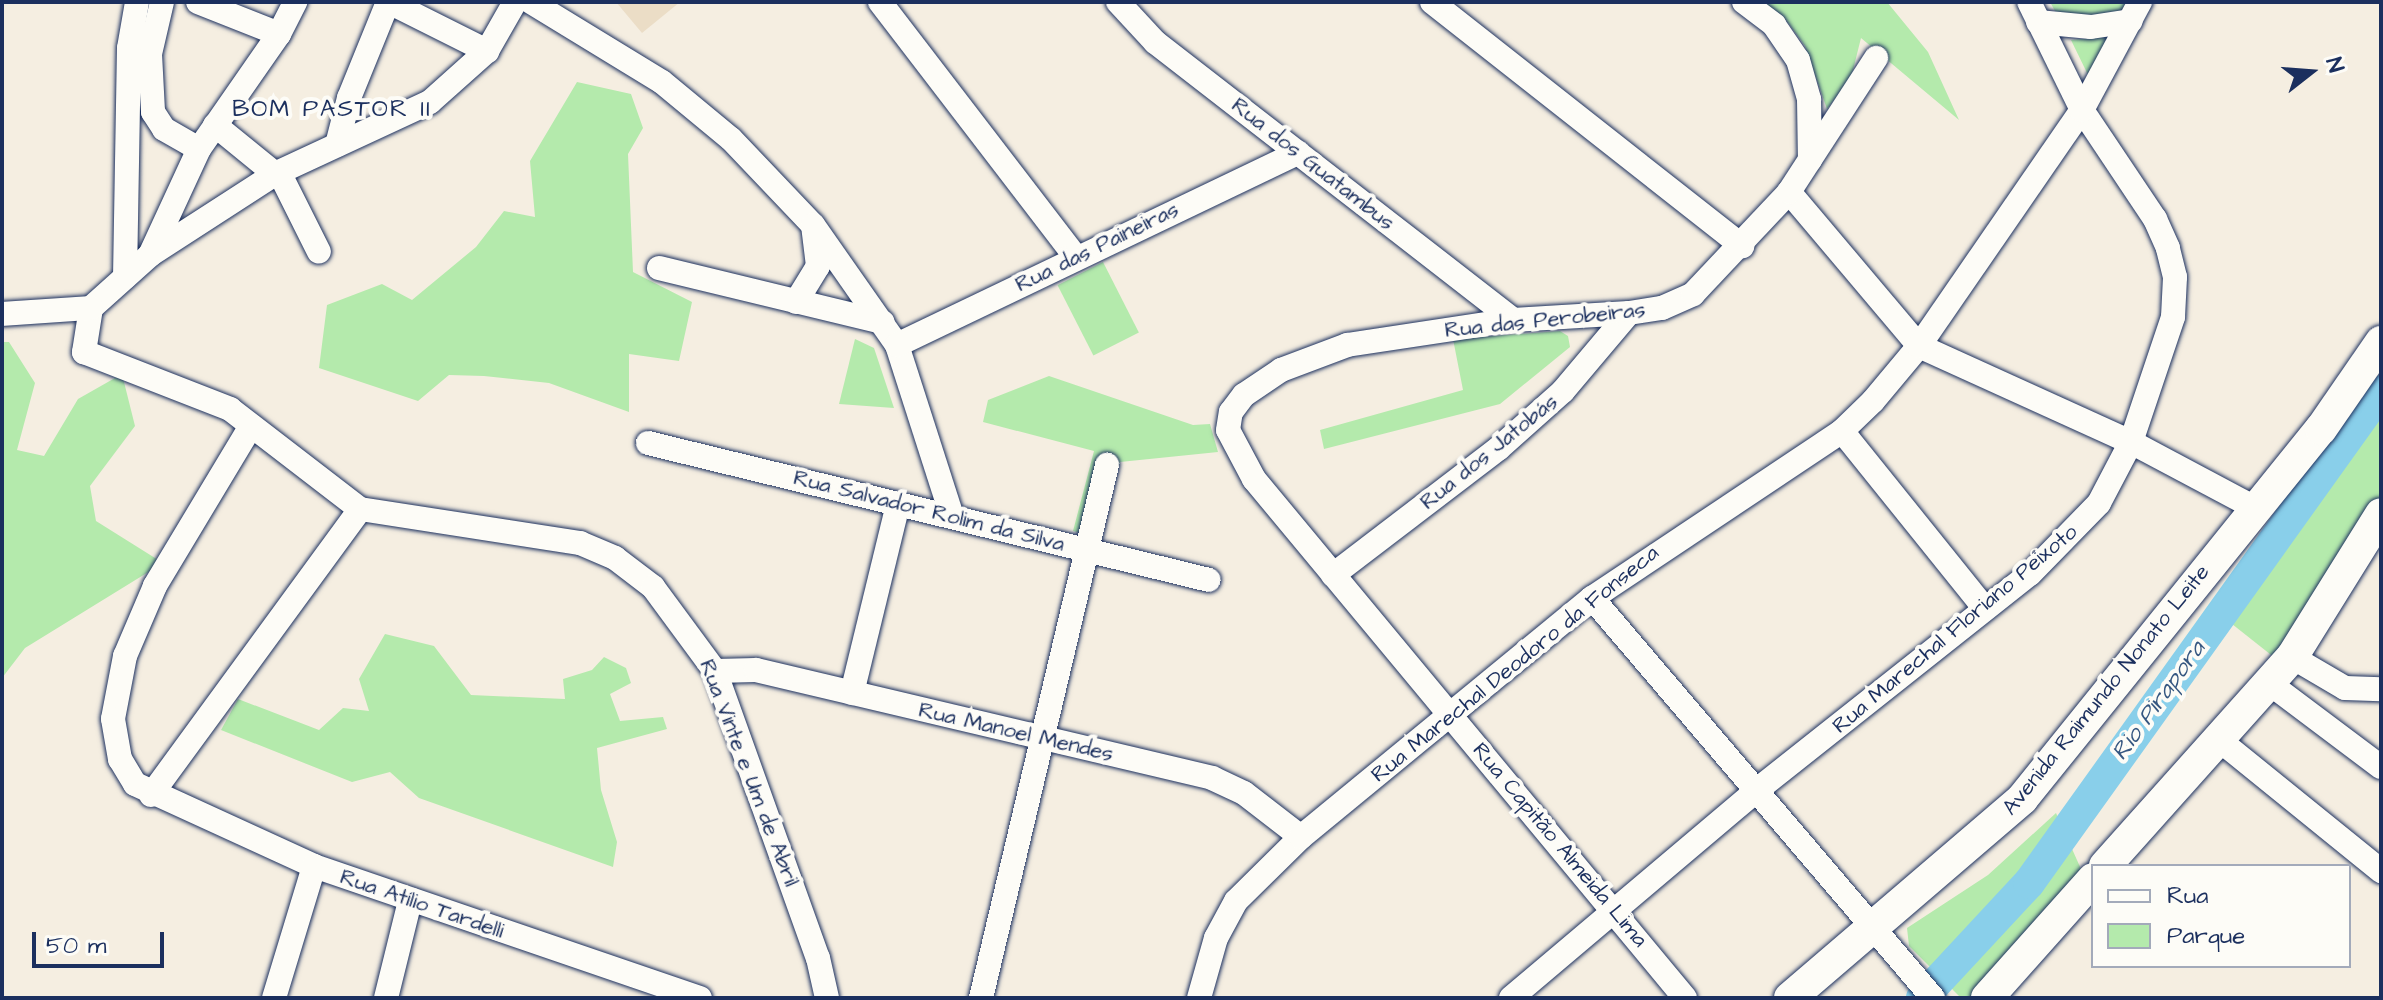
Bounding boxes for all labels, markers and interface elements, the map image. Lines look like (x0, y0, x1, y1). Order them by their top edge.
north arrow (2271, 32, 2351, 112)
text: N (2318, 54, 2351, 76)
street label: Rua dos Guatambus (1226, 92, 1400, 236)
district label: BOM PASTOR II (232, 96, 432, 124)
street label: Rua das Paineiras (1011, 196, 1183, 298)
street label: Rua das Perobeiras (1443, 296, 1647, 344)
street label: Rua dos Jatobás (1415, 389, 1563, 515)
street label: Rua Salvador Rolim da Silva (791, 465, 1067, 557)
street label: Rua Marechal Floriano Peixoto (1827, 519, 2083, 739)
street label: Rua Marechal Deodoro da Fonseca (1366, 540, 1664, 788)
street label: Avenida Raimundo Nonato Leite (1997, 559, 2215, 821)
water label: Rio Pirapora (2106, 636, 2212, 766)
street label: Rua Vinte e Um de Abril (694, 656, 804, 890)
street label: Rua Manoel Mendes (916, 697, 1116, 767)
street label: Rua Capitão Almeida Lima (1467, 737, 1653, 953)
street label: Rua Atílio Tardelli (337, 864, 507, 944)
legend (2091, 864, 2351, 968)
text: Rua (2167, 879, 2209, 913)
scale bar (36, 916, 168, 966)
text: Parque (2167, 919, 2245, 953)
text: 50 m (46, 929, 106, 963)

